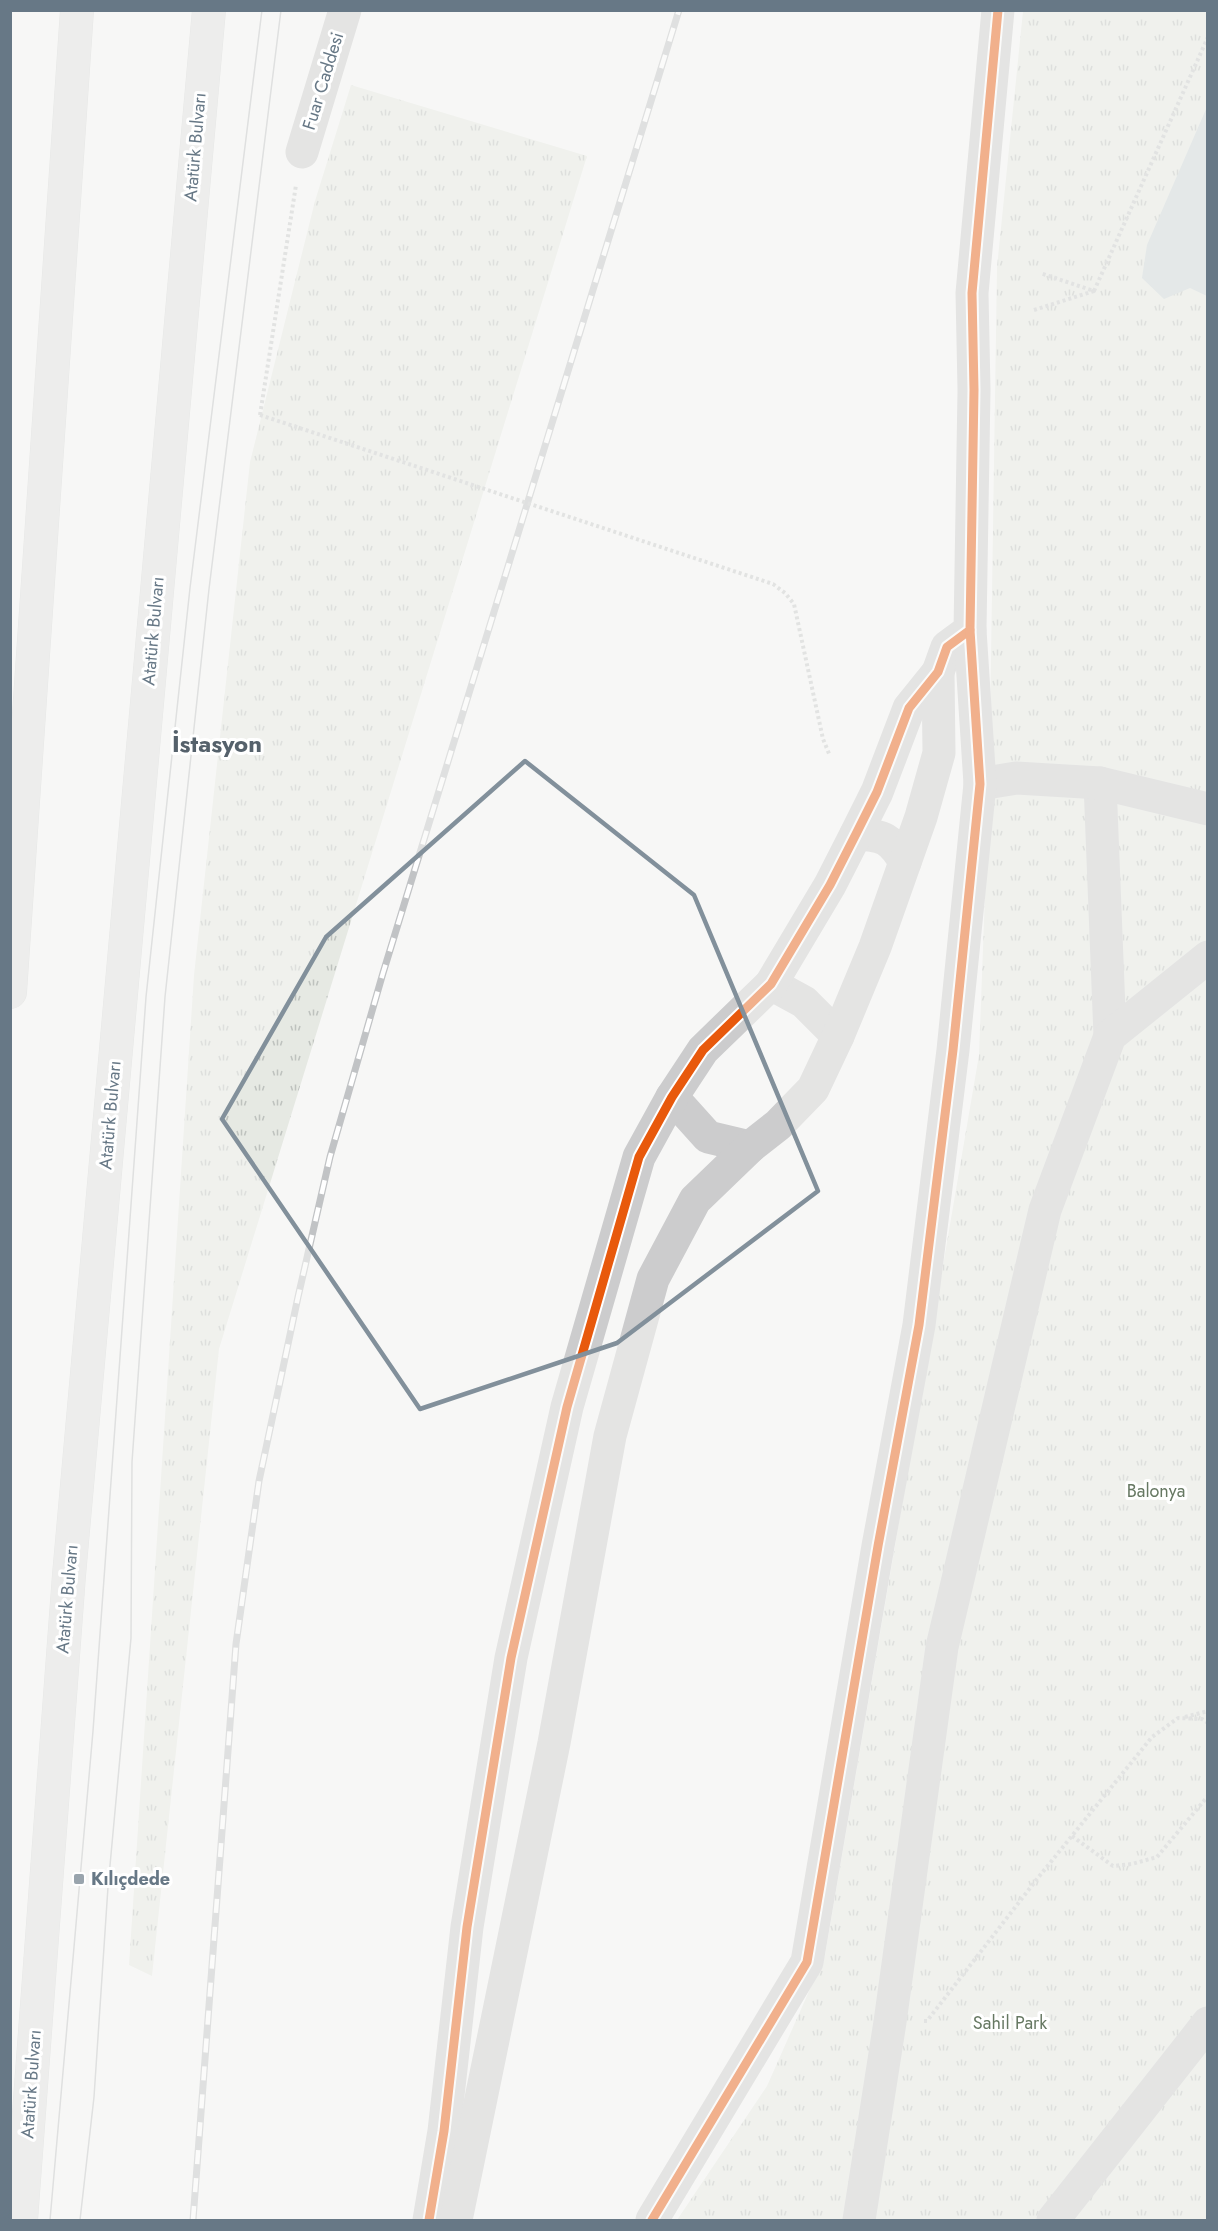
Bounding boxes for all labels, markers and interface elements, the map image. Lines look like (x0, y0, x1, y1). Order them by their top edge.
street label: Fuar Caddesi (296, 29, 350, 133)
street label: Atatürk Bulvarı (177, 91, 213, 203)
street label: Atatürk Bulvarı (135, 575, 171, 687)
district label: İstasyon (172, 726, 262, 761)
street label: Atatürk Bulvarı (92, 1059, 128, 1171)
park label: Balonya (1127, 1478, 1185, 1504)
street label: Atatürk Bulvarı (49, 1543, 85, 1655)
place label: Kılıçdede (91, 1866, 170, 1892)
marker: Kılıçdede (72, 1872, 86, 1886)
park label: Sahil Park (973, 2010, 1047, 2036)
street label: Atatürk Bulvarı (14, 2029, 48, 2139)

